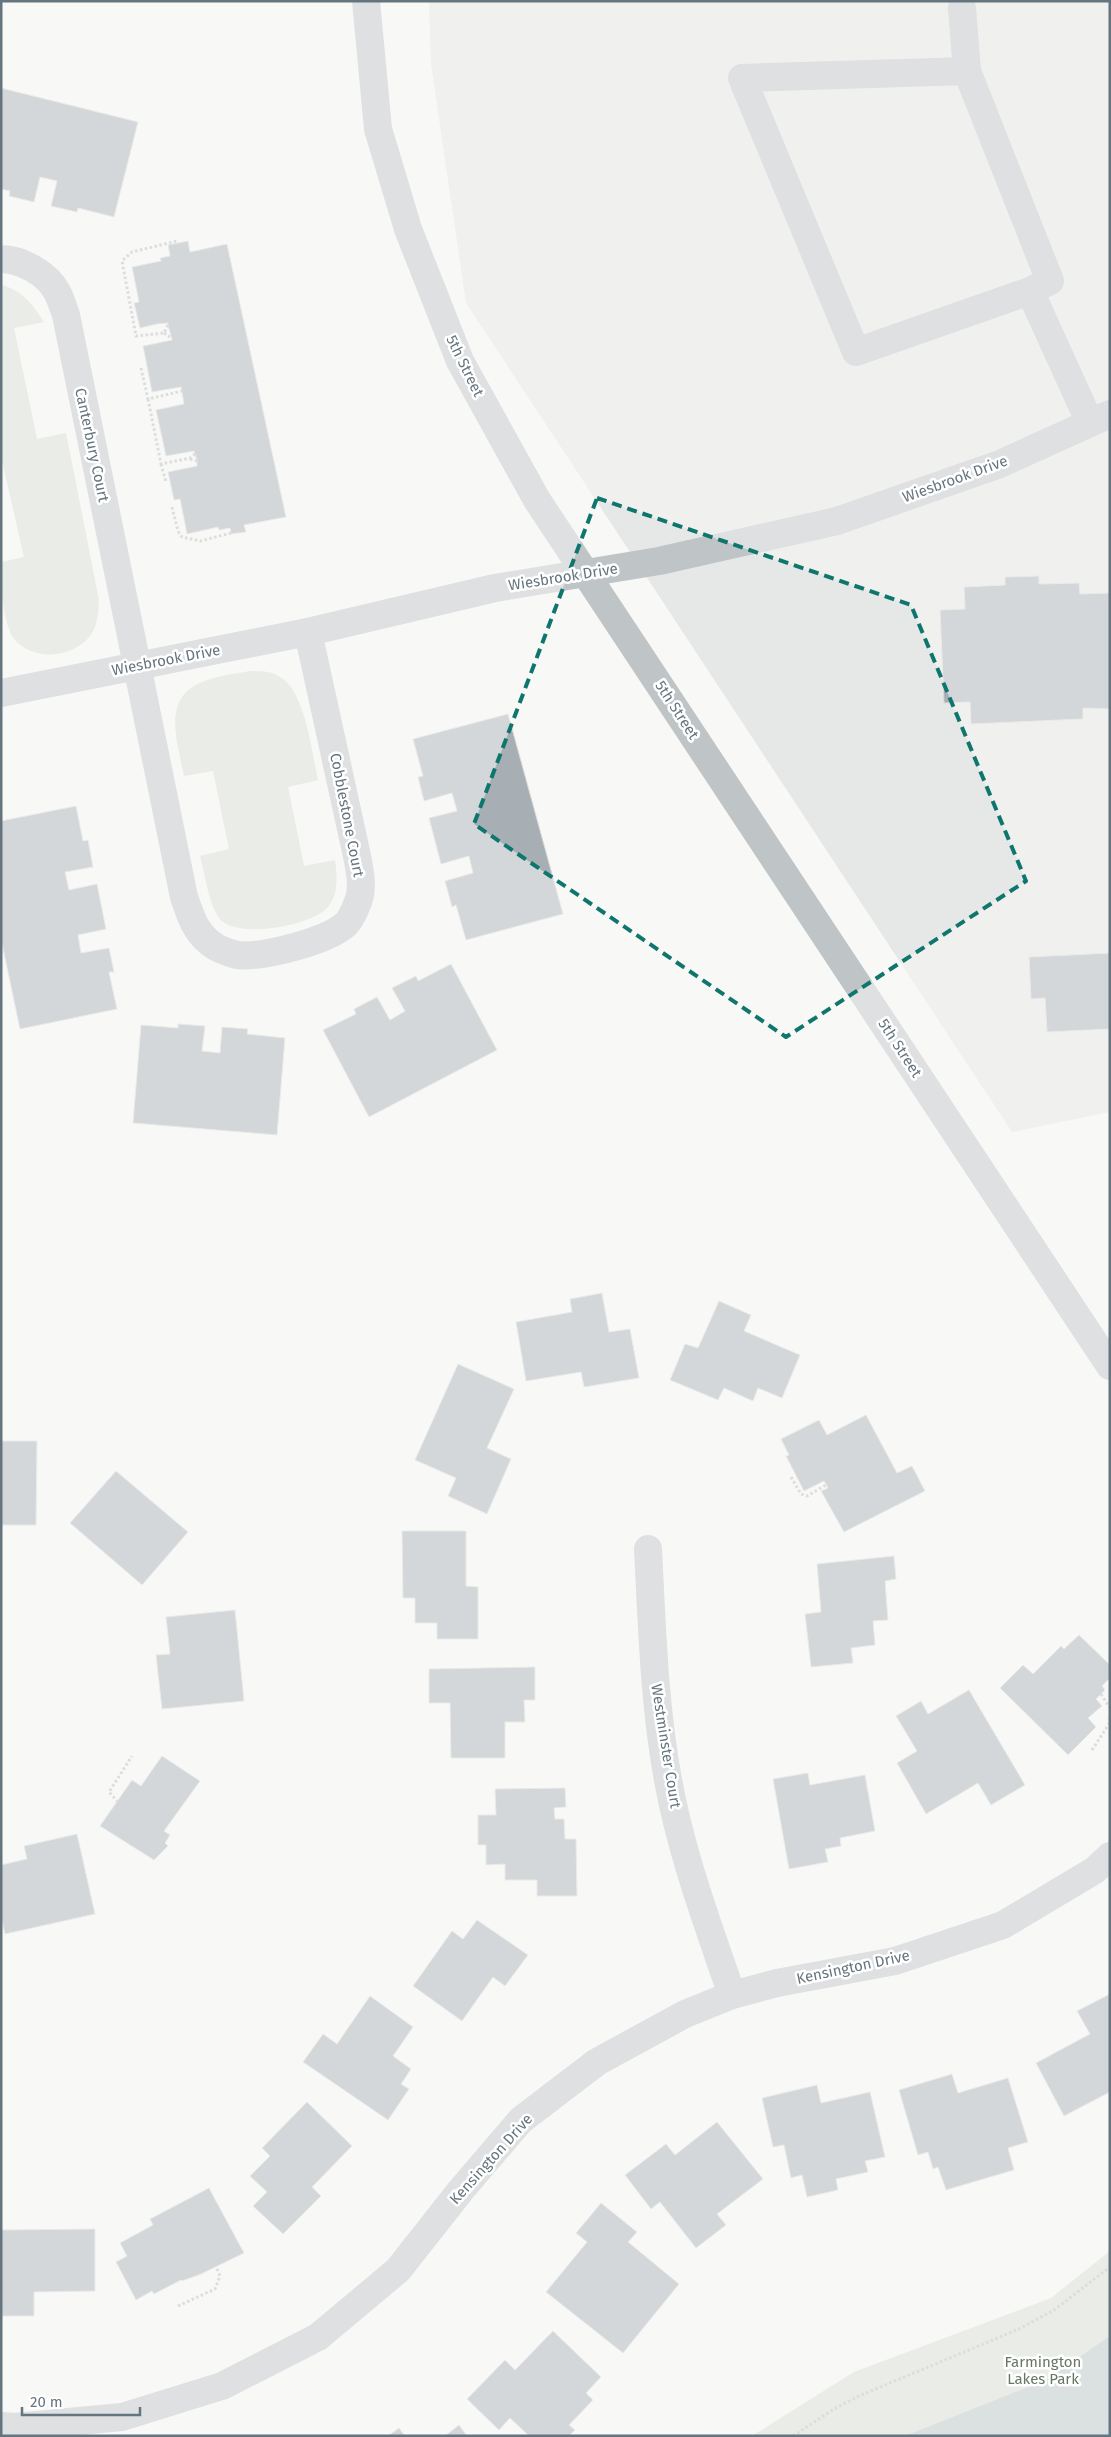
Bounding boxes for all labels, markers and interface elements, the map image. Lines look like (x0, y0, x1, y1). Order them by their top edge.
street label: 5th Street (442, 332, 488, 400)
street label: Canterbury Court (71, 386, 113, 504)
street label: Wiesbrook Drive (900, 452, 1010, 506)
street label: Wiesbrook Drive (507, 559, 619, 595)
street label: Wiesbrook Drive (110, 641, 222, 679)
street label: 5th Street (651, 677, 703, 743)
street label: Cobblestone Court (326, 752, 368, 879)
street label: 5th Street (874, 1015, 926, 1081)
street label: Westminster Court (647, 1683, 685, 1810)
street label: Kensington Drive (795, 1946, 911, 1988)
street label: Kensington Drive (446, 2110, 536, 2208)
park label: Farmington Lakes Park (1005, 2353, 1081, 2388)
scale bar (22, 2384, 140, 2416)
text: 20 m (30, 2393, 63, 2411)

